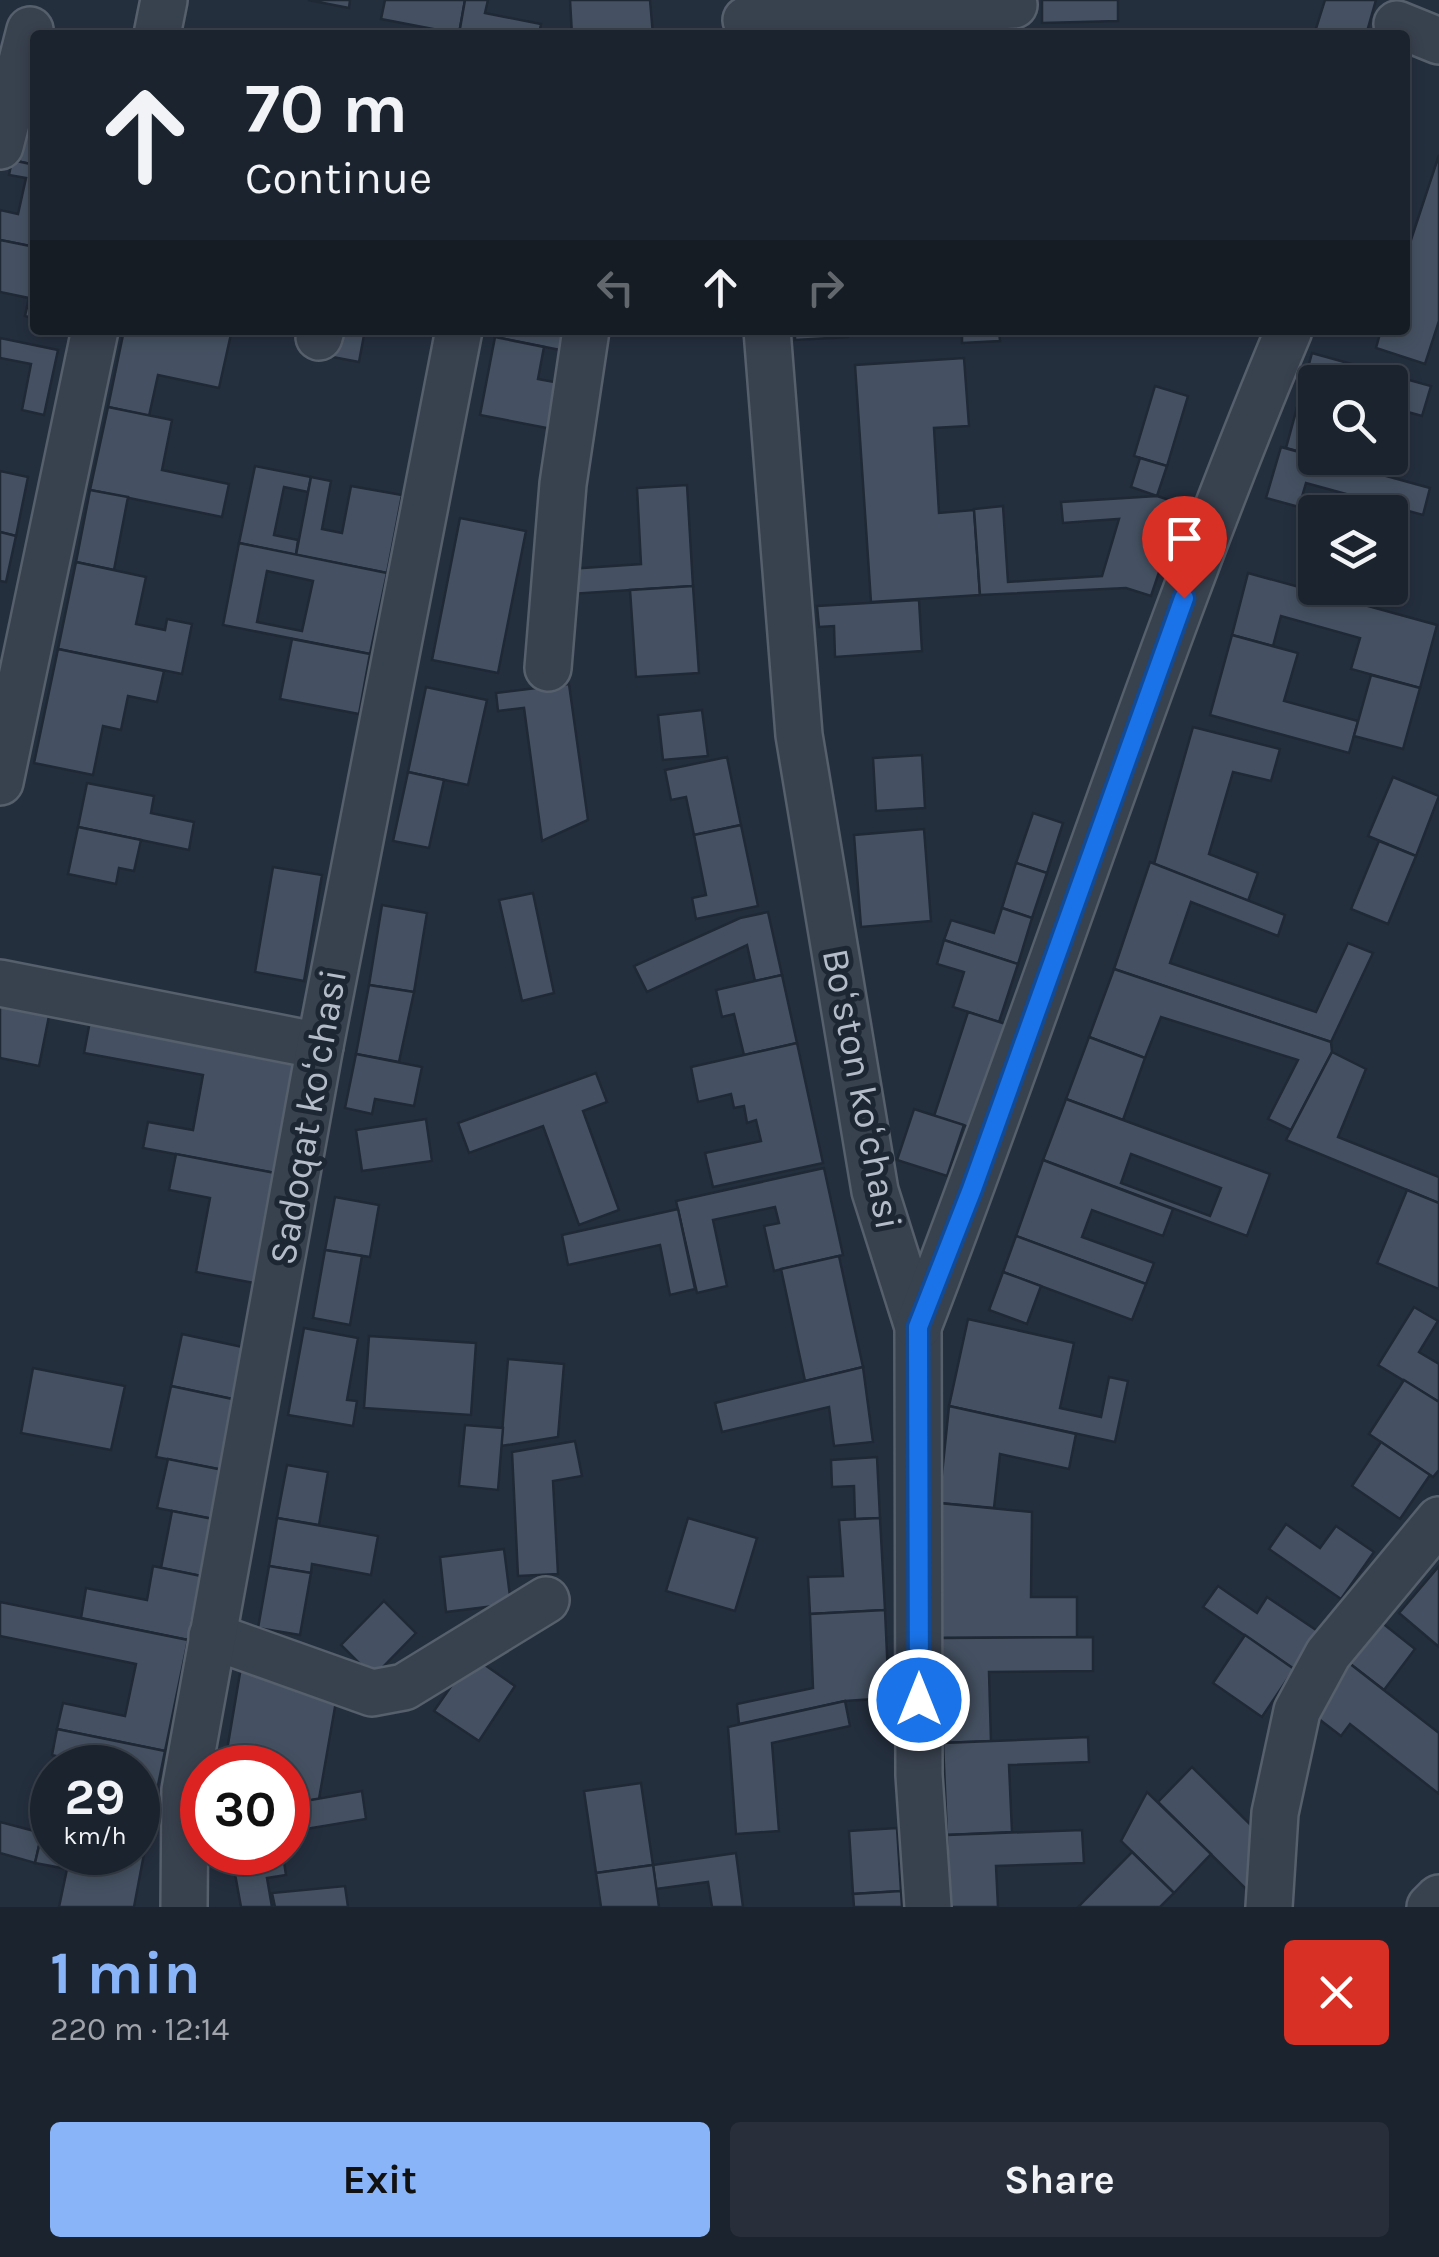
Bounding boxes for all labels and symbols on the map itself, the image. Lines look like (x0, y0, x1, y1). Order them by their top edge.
pin (1142, 496, 1227, 599)
street label: Boʻston koʻchasi (813, 945, 911, 1233)
street label: Sadoqat koʻchasi (260, 966, 356, 1268)
position arrow (867, 1648, 971, 1752)
speed limit sign: 30 (180, 1745, 310, 1875)

